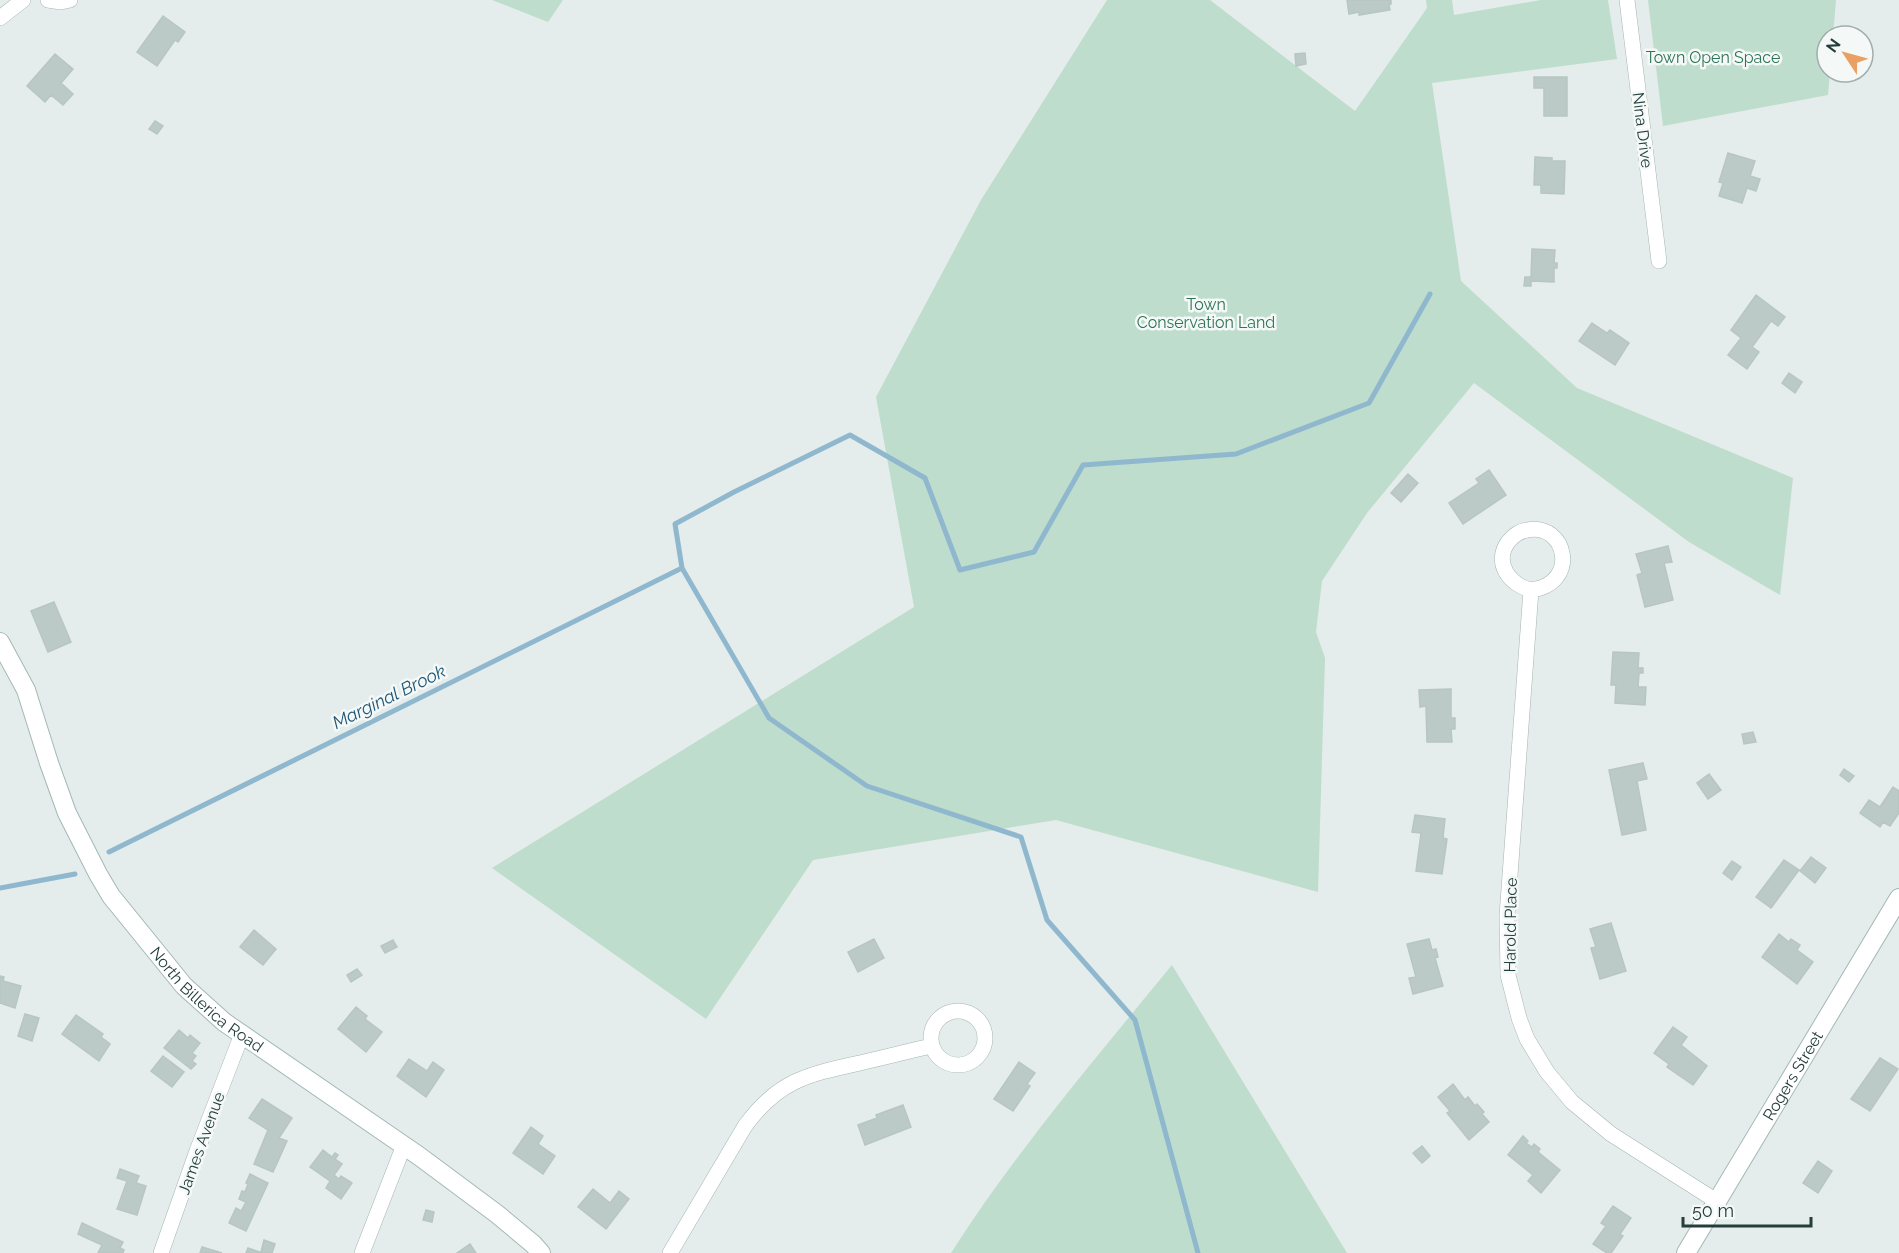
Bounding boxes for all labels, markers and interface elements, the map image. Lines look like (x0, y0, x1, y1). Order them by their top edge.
north arrow (1815, 24, 1875, 84)
text: N (1822, 35, 1845, 56)
park label: Town Open Space (1646, 48, 1780, 67)
street label: Nina Drive (1628, 91, 1657, 169)
park label: Town Conservation Land (1137, 295, 1275, 332)
water label: Marginal Brook (329, 660, 449, 733)
street label: Harold Place (1500, 877, 1521, 973)
street label: North Billerica Road (146, 943, 267, 1056)
street label: Rogers Street (1759, 1027, 1827, 1124)
street label: James Avenue (174, 1089, 229, 1197)
scale bar (1683, 1190, 1810, 1228)
text: 50 m (1692, 1200, 1734, 1221)

